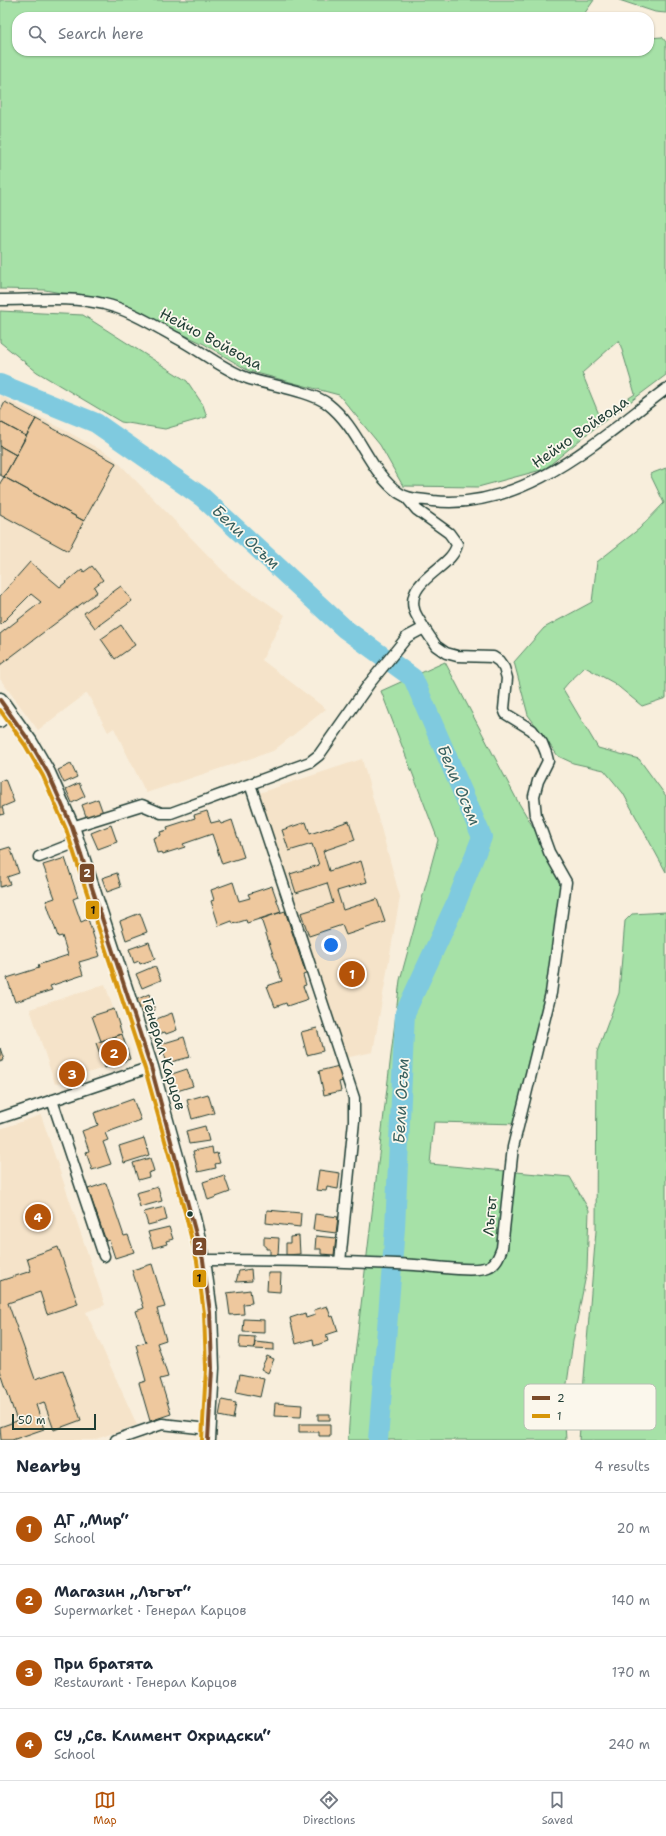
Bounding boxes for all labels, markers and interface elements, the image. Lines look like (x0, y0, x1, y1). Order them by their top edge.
search box (12, 12, 654, 56)
icon: search (26, 23, 48, 45)
text: Search here (58, 24, 144, 44)
street label: Нейчо Войвода (156, 304, 266, 375)
street label: Нейчо Войвода (528, 391, 633, 473)
water label: Бели Осъм (208, 500, 284, 574)
water label: Бели Осъм (433, 742, 485, 828)
line badge: 2 (79, 863, 95, 883)
text: 2 (83, 866, 91, 881)
line badge: 1 (85, 900, 100, 920)
text: 1 (90, 903, 96, 918)
your location (321, 935, 341, 955)
pin: 1 (339, 959, 365, 989)
street label: Генерал Карцов (137, 996, 191, 1113)
pin: 2 (101, 1038, 127, 1068)
water label: Бели Осъм (388, 1058, 414, 1144)
pin: 3 (59, 1059, 85, 1089)
street label: Лъгът (478, 1195, 502, 1237)
pin: 4 (25, 1202, 51, 1232)
unlabelled marker (185, 1209, 195, 1219)
line badge: 2 (192, 1237, 207, 1256)
text: 2 (195, 1239, 203, 1254)
line badge: 1 (192, 1269, 207, 1288)
text: 1 (196, 1271, 202, 1286)
legend (524, 1384, 656, 1430)
text: 2 (557, 1391, 565, 1406)
text: 1 (557, 1409, 562, 1424)
scale bar (12, 1412, 96, 1431)
text: 50 m (18, 1413, 46, 1428)
text: Nearby (16, 1455, 81, 1477)
text: 4 results (594, 1458, 650, 1475)
text: ДГ „Мир“ (54, 1510, 129, 1530)
text: 1 (26, 1520, 32, 1537)
text: 20 m (617, 1520, 650, 1537)
text: School (54, 1530, 95, 1547)
text: Магазин „Лъгът“ (54, 1582, 191, 1602)
text: 2 (24, 1592, 34, 1609)
text: 140 m (611, 1592, 650, 1609)
text: Supermarket · Генерал Карцов (54, 1602, 246, 1619)
text: При братята (54, 1654, 153, 1674)
text: 3 (24, 1664, 34, 1681)
text: 170 m (612, 1664, 650, 1681)
text: Restaurant · Генерал Карцов (54, 1674, 237, 1691)
text: СУ „Св. Климент Охридски“ (54, 1726, 271, 1746)
text: 4 (24, 1736, 34, 1753)
text: 240 m (608, 1736, 650, 1753)
text: School (54, 1746, 95, 1763)
tab: Map (93, 1789, 117, 1828)
tab: Directions (303, 1789, 355, 1828)
tab: Saved (542, 1789, 573, 1828)

